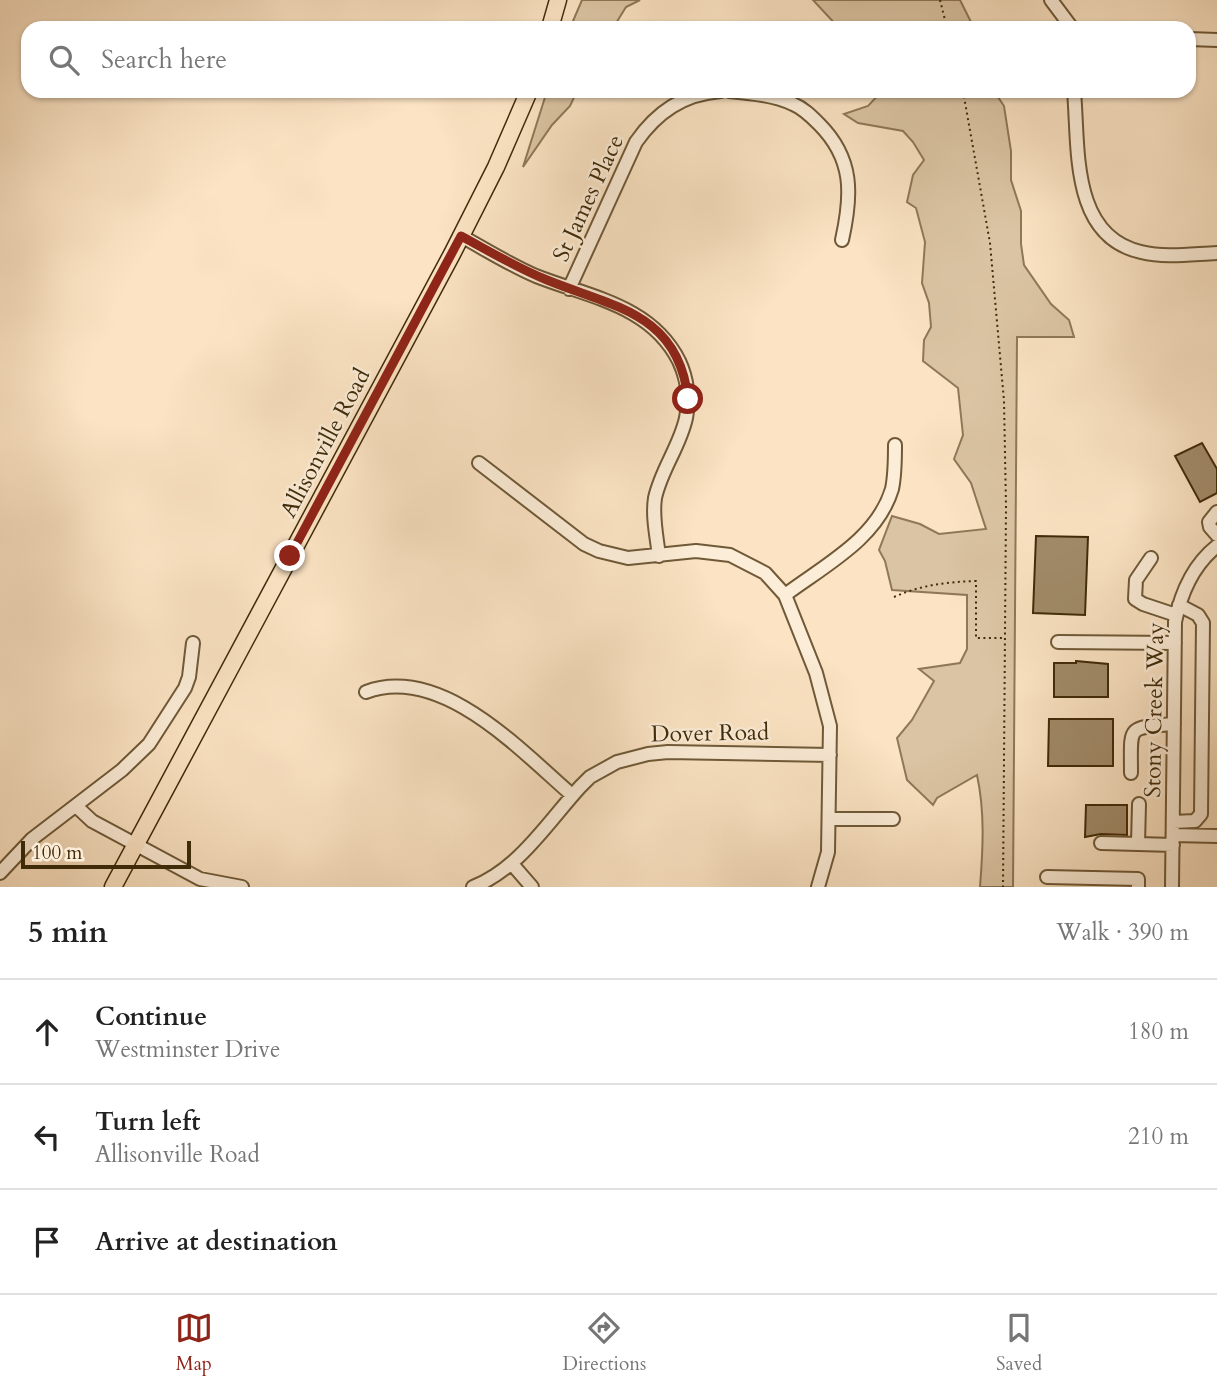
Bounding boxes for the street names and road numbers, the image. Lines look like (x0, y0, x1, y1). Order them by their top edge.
street label: St James Place (545, 129, 631, 267)
street label: Allisonville Road (273, 362, 378, 523)
street label: Stony Creek Way (1137, 622, 1171, 798)
street label: Dover Road (651, 716, 770, 750)

